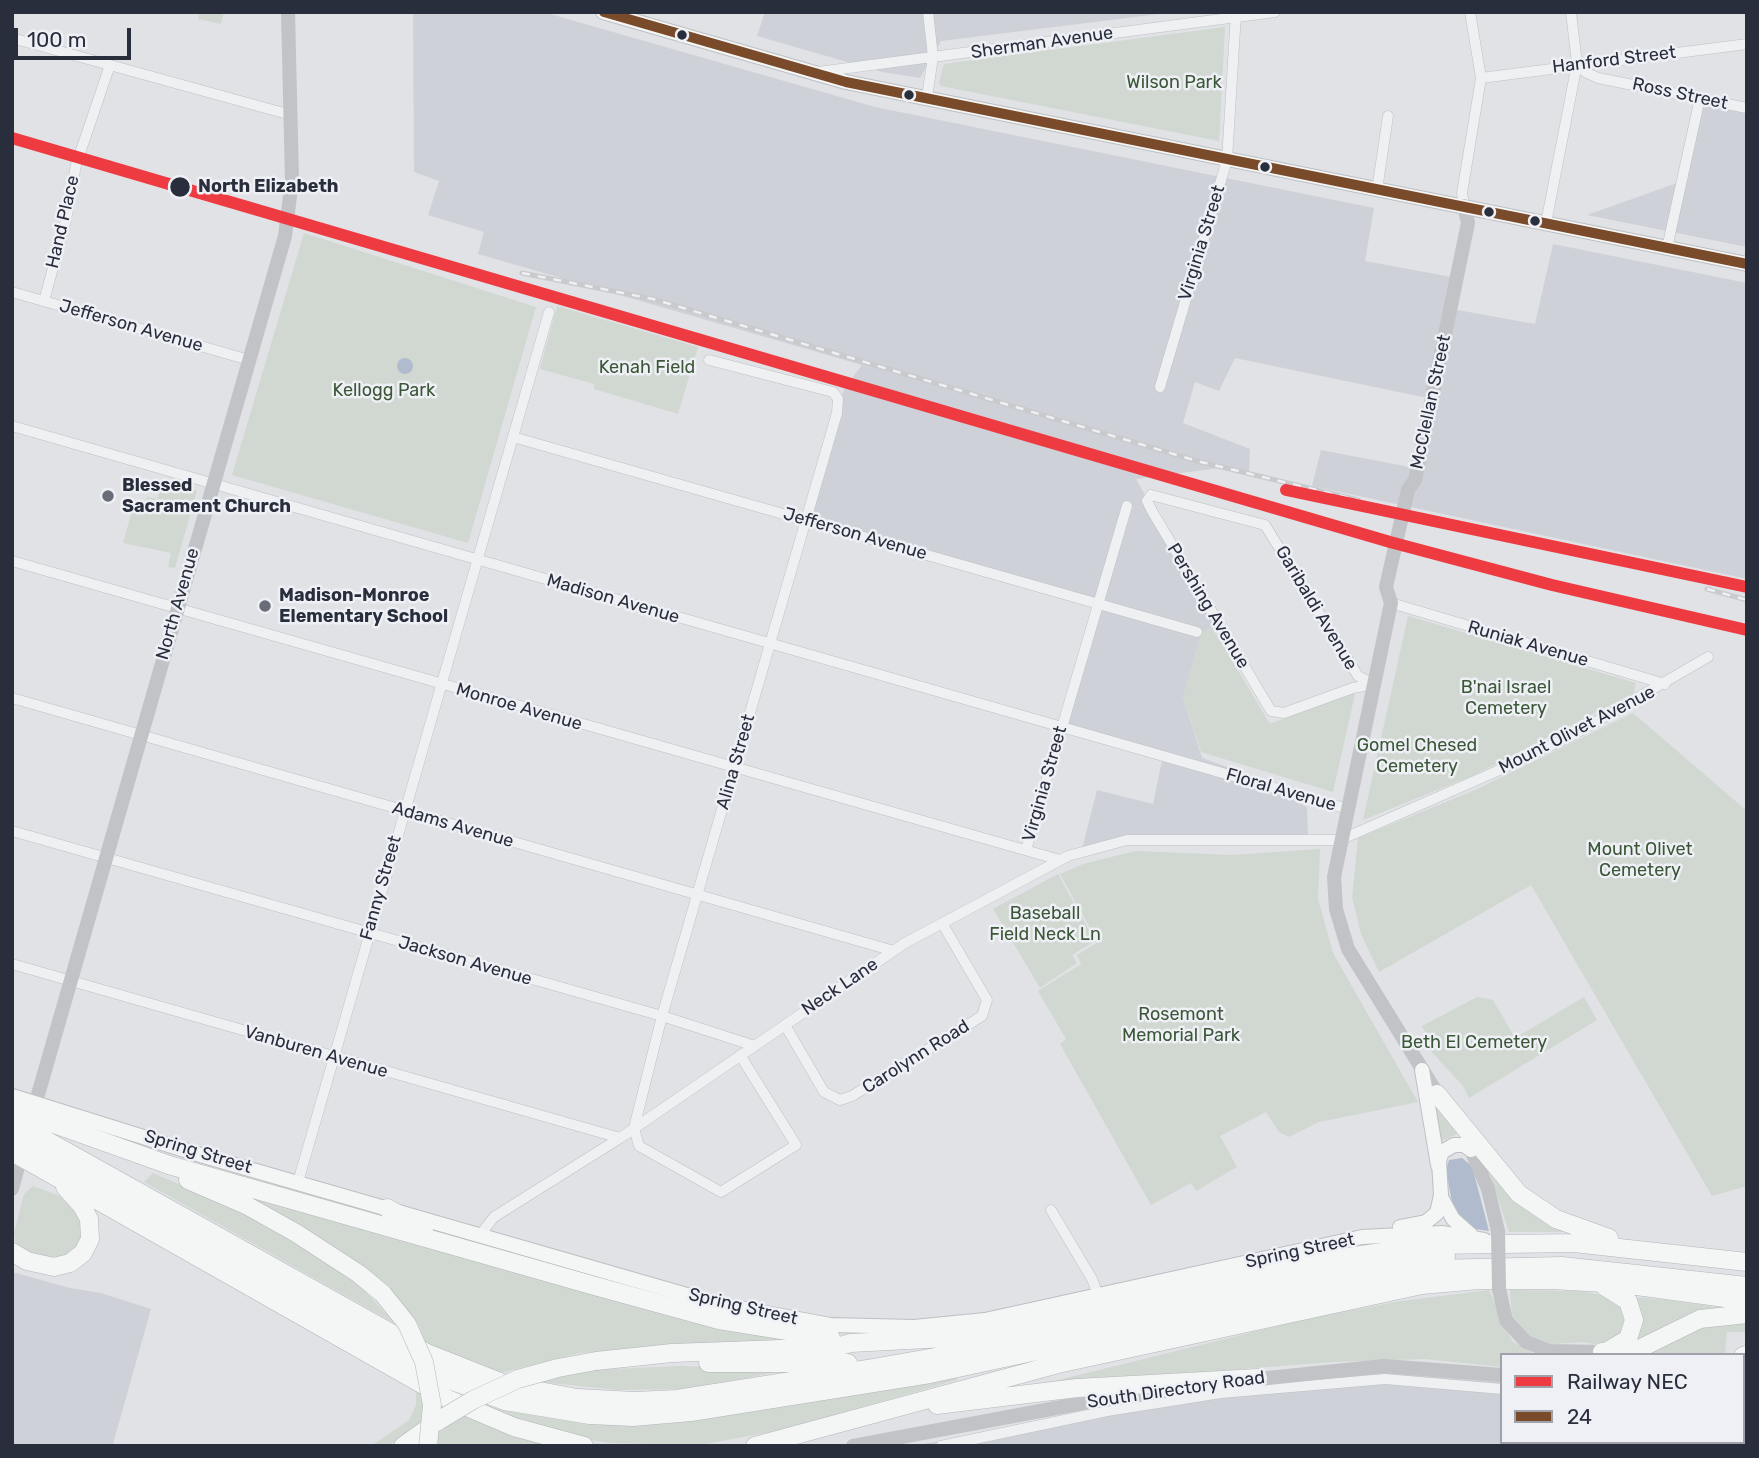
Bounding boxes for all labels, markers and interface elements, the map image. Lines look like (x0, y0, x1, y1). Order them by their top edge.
scale bar (18, 14, 135, 58)
street label: Sherman Avenue (970, 22, 1114, 64)
text: 100 m (27, 27, 86, 52)
unlabelled marker (675, 28, 689, 42)
street label: Hanford Street (1551, 42, 1677, 78)
park label: Wilson Park (1126, 72, 1222, 94)
street label: Ross Street (1630, 73, 1730, 115)
unlabelled marker (902, 88, 916, 102)
unlabelled marker (1258, 160, 1272, 174)
street label: Hand Place (42, 173, 84, 271)
marker: North Elizabeth (168, 175, 192, 199)
place label: North Elizabeth (198, 176, 339, 198)
street label: Virginia Street (1174, 183, 1230, 303)
unlabelled marker (1482, 205, 1496, 219)
unlabelled marker (1528, 214, 1542, 228)
street label: Jefferson Avenue (57, 295, 205, 357)
street label: McClellan Street (1406, 333, 1456, 471)
park label: Kenah Field (599, 357, 695, 379)
park label: Kellogg Park (333, 380, 435, 402)
place label: Blessed Sacrament Church (122, 475, 291, 518)
marker: Blessed Sacrament Church (100, 488, 116, 504)
street label: Jefferson Avenue (781, 503, 929, 565)
street label: Pershing Avenue (1162, 540, 1254, 672)
street label: Garibaldi Avenue (1270, 542, 1362, 674)
street label: North Avenue (152, 546, 204, 662)
street label: Madison Avenue (544, 570, 682, 628)
place label: Madison-Monroe Elementary School (279, 585, 448, 628)
marker: Madison-Monroe Elementary School (257, 598, 273, 614)
street label: Runiak Avenue (1465, 616, 1591, 672)
park label: B'nai Israel Cemetery (1461, 677, 1551, 720)
street label: Monroe Avenue (454, 679, 584, 735)
street label: Mount Olivet Avenue (1495, 681, 1659, 779)
street label: Alina Street (712, 712, 760, 812)
street label: Virginia Street (1018, 724, 1072, 844)
park label: Gomel Chesed Cemetery (1357, 735, 1477, 778)
street label: Floral Avenue (1223, 764, 1339, 816)
street label: Adams Avenue (390, 797, 516, 853)
street label: Fanny Street (356, 833, 406, 943)
park label: Mount Olivet Cemetery (1587, 839, 1693, 882)
park label: Baseball Field Neck Ln (989, 903, 1101, 946)
street label: Jackson Avenue (396, 932, 534, 990)
street label: Neck Lane (798, 954, 882, 1020)
park label: Rosemont Memorial Park (1122, 1004, 1240, 1046)
street label: Carolynn Road (858, 1015, 974, 1099)
street label: Vanburen Avenue (242, 1021, 390, 1083)
park label: Beth El Cemetery (1401, 1032, 1547, 1054)
street label: Spring Street (142, 1125, 254, 1179)
street label: Spring Street (1243, 1229, 1357, 1273)
street label: Spring Street (686, 1284, 800, 1330)
legend (1500, 1353, 1745, 1444)
street label: South Directory Road (1086, 1367, 1266, 1413)
text: Railway NEC (1567, 1369, 1688, 1394)
text: 24 (1567, 1404, 1592, 1429)

